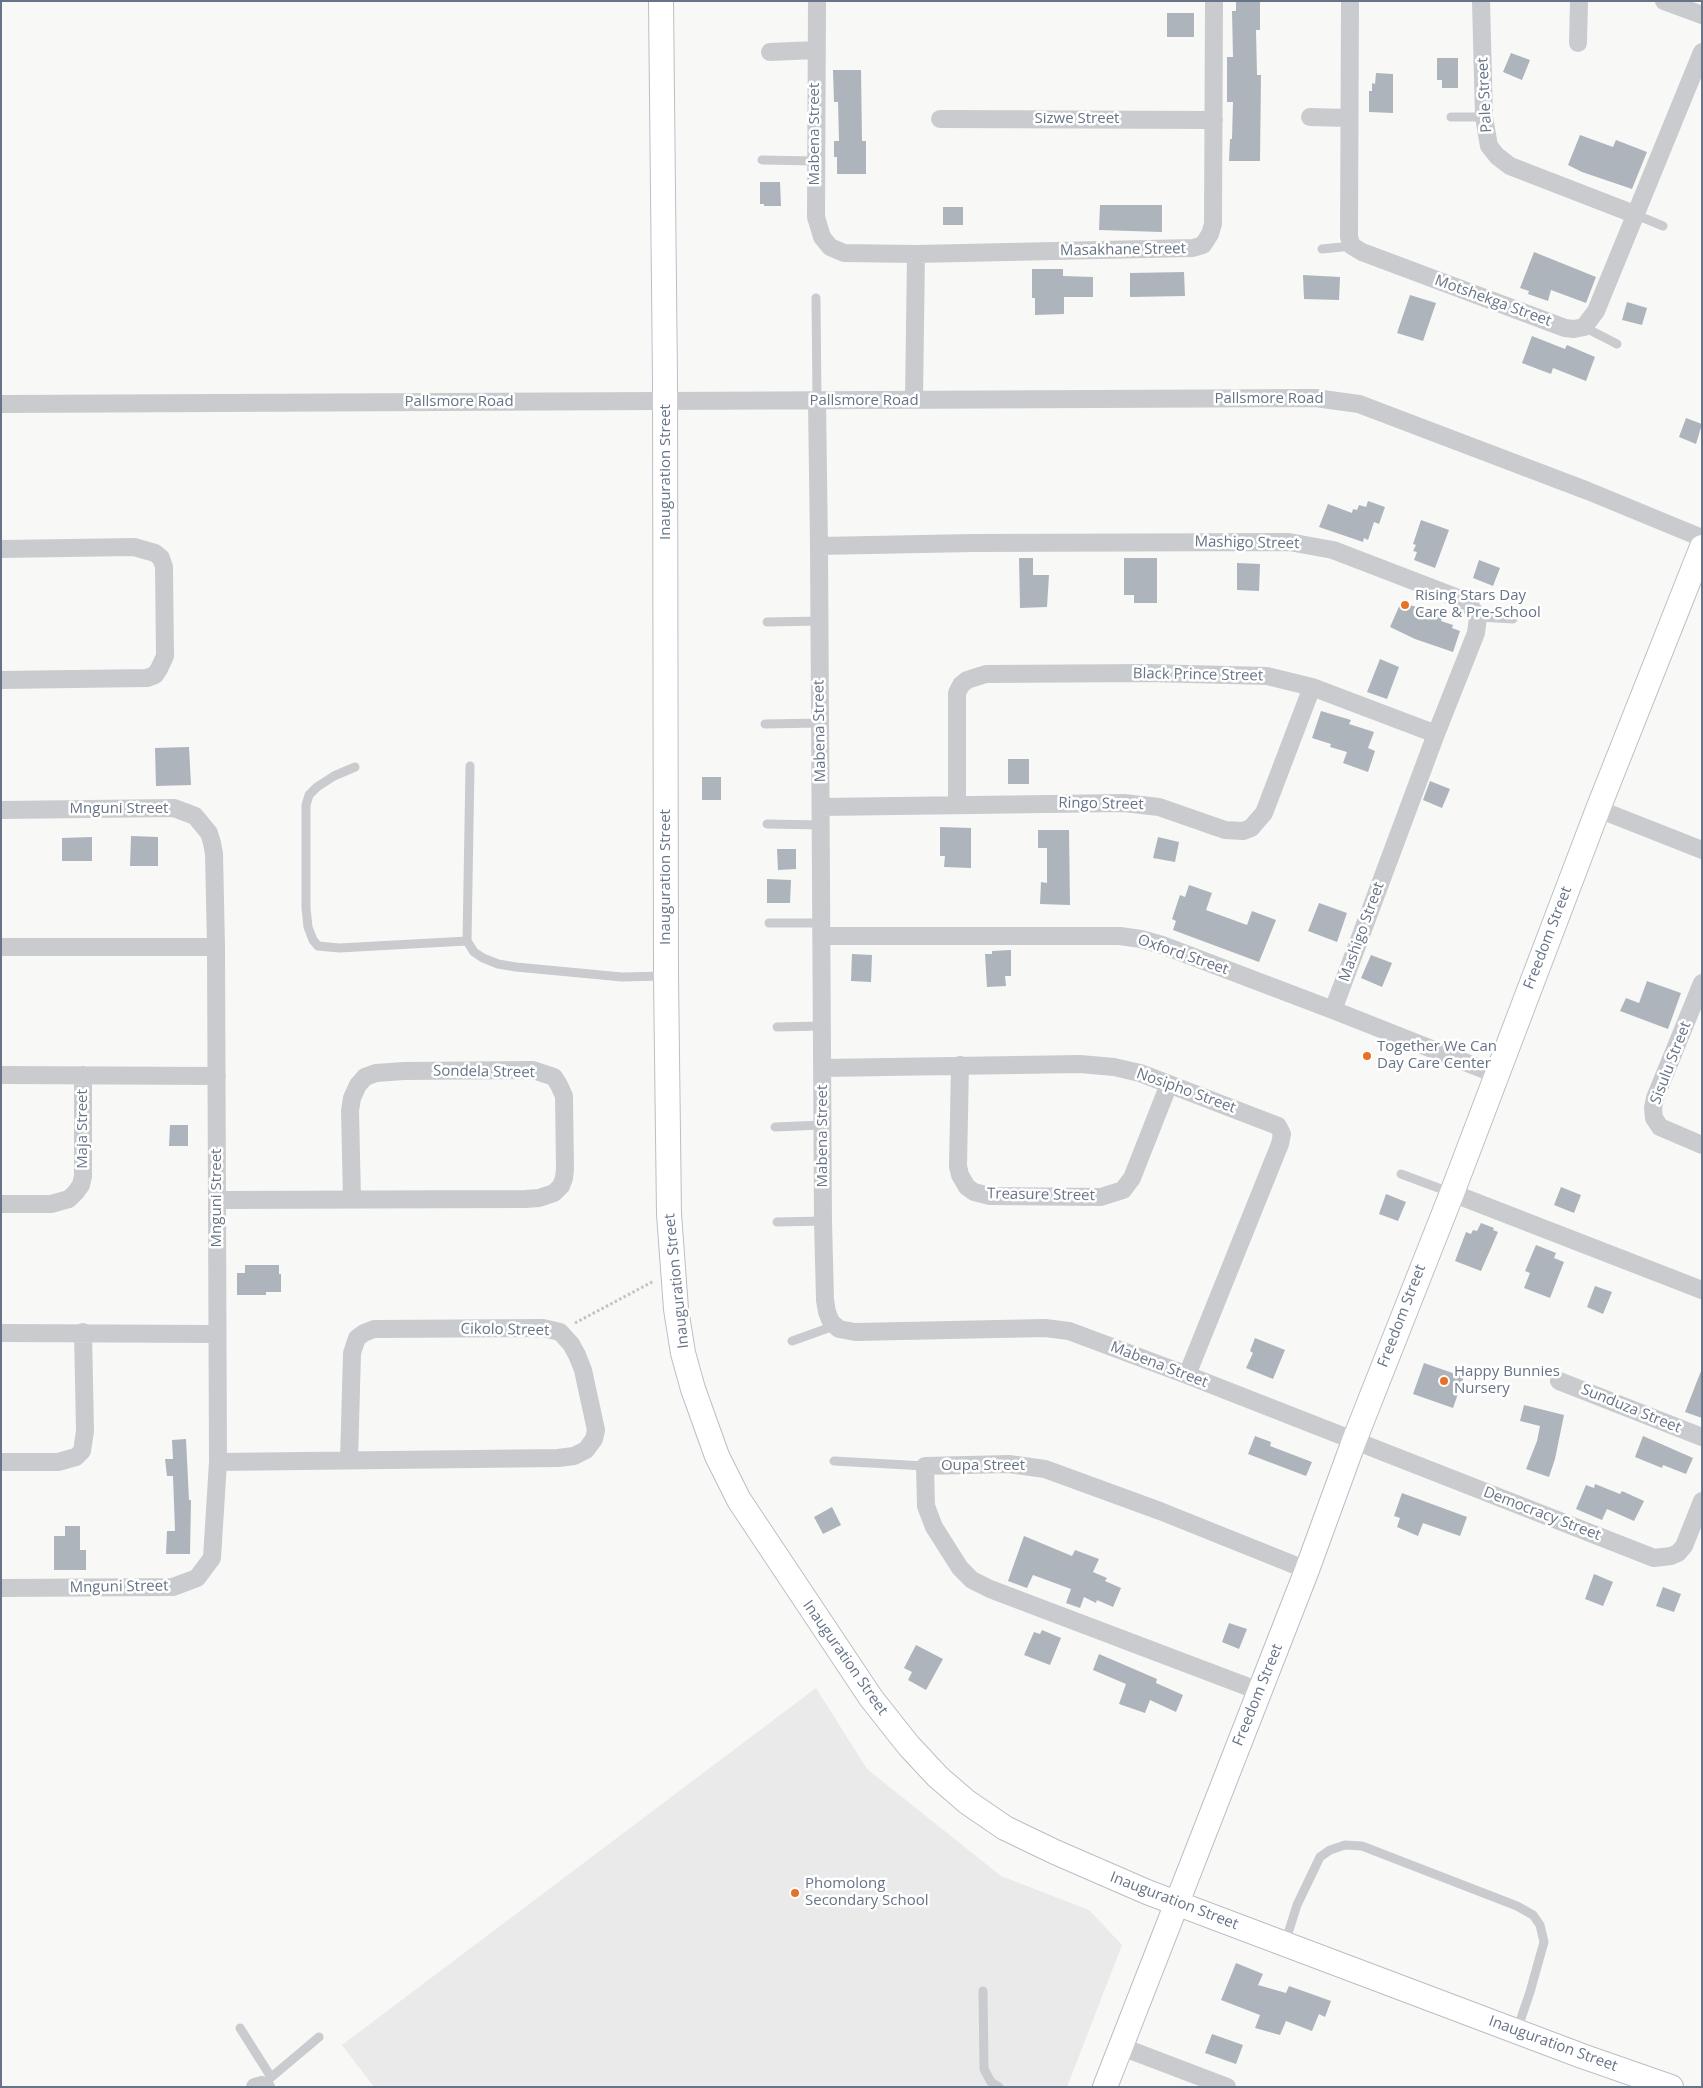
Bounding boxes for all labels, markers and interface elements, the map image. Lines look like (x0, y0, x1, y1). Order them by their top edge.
street label: Pale Street (1474, 57, 1496, 133)
street label: Mabena Street (806, 83, 824, 185)
street label: Sizwe Street (1035, 110, 1119, 128)
street label: Masakhane Street (1060, 240, 1186, 260)
street label: Motshekga Street (1432, 272, 1554, 330)
street label: Pallsmore Road (1214, 390, 1324, 408)
street label: Pallsmore Road (809, 392, 919, 410)
street label: Pallsmore Road (404, 393, 514, 411)
street label: Inauguration Street (657, 404, 675, 540)
street label: Mashigo Street (1194, 533, 1300, 553)
place label: Rising Stars Day Care & Pre-School (1415, 587, 1541, 622)
marker: Rising Stars Day Care & Pre-School (1399, 599, 1411, 611)
street label: Black Prince Street (1133, 665, 1263, 685)
street label: Mabena Street (810, 679, 830, 783)
street label: Ringo Street (1058, 794, 1144, 814)
street label: Mnguni Street (70, 800, 168, 818)
street label: Inauguration Street (657, 809, 675, 945)
street label: Mashigo Street (1336, 880, 1388, 984)
street label: Freedom Street (1520, 884, 1576, 992)
street label: Oxford Street (1135, 931, 1231, 979)
street label: Sisulu Street (1647, 1019, 1695, 1107)
place label: Together We Can Day Care Center (1377, 1038, 1497, 1073)
marker: Together We Can Day Care Center (1361, 1050, 1373, 1062)
street label: Sondela Street (433, 1062, 535, 1082)
street label: Nosipho Street (1134, 1065, 1238, 1117)
street label: Mabena Street (814, 1085, 832, 1187)
street label: Maja Street (74, 1089, 92, 1169)
street label: Mnguni Street (208, 1149, 226, 1247)
street label: Treasure Street (987, 1185, 1095, 1205)
street label: Inauguration Street (661, 1212, 693, 1350)
street label: Freedom Street (1374, 1262, 1430, 1370)
street label: Cikolo Street (460, 1320, 550, 1340)
street label: Mabena Street (1108, 1338, 1210, 1392)
place label: Happy Bunnies Nursery (1454, 1363, 1560, 1398)
marker: Happy Bunnies Nursery (1438, 1375, 1450, 1387)
street label: Sunduza Street (1578, 1381, 1684, 1437)
street label: Oupa Street (941, 1457, 1025, 1475)
street label: Democracy Street (1481, 1483, 1603, 1545)
street label: Mnguni Street (69, 1577, 169, 1597)
street label: Inauguration Street (799, 1597, 891, 1719)
street label: Freedom Street (1229, 1641, 1287, 1749)
street label: Inauguration Street (1107, 1868, 1241, 1934)
place label: Phomolong Secondary School (805, 1875, 929, 1910)
marker: Phomolong Secondary School (789, 1887, 801, 1899)
street label: Inauguration Street (1486, 2012, 1620, 2076)

